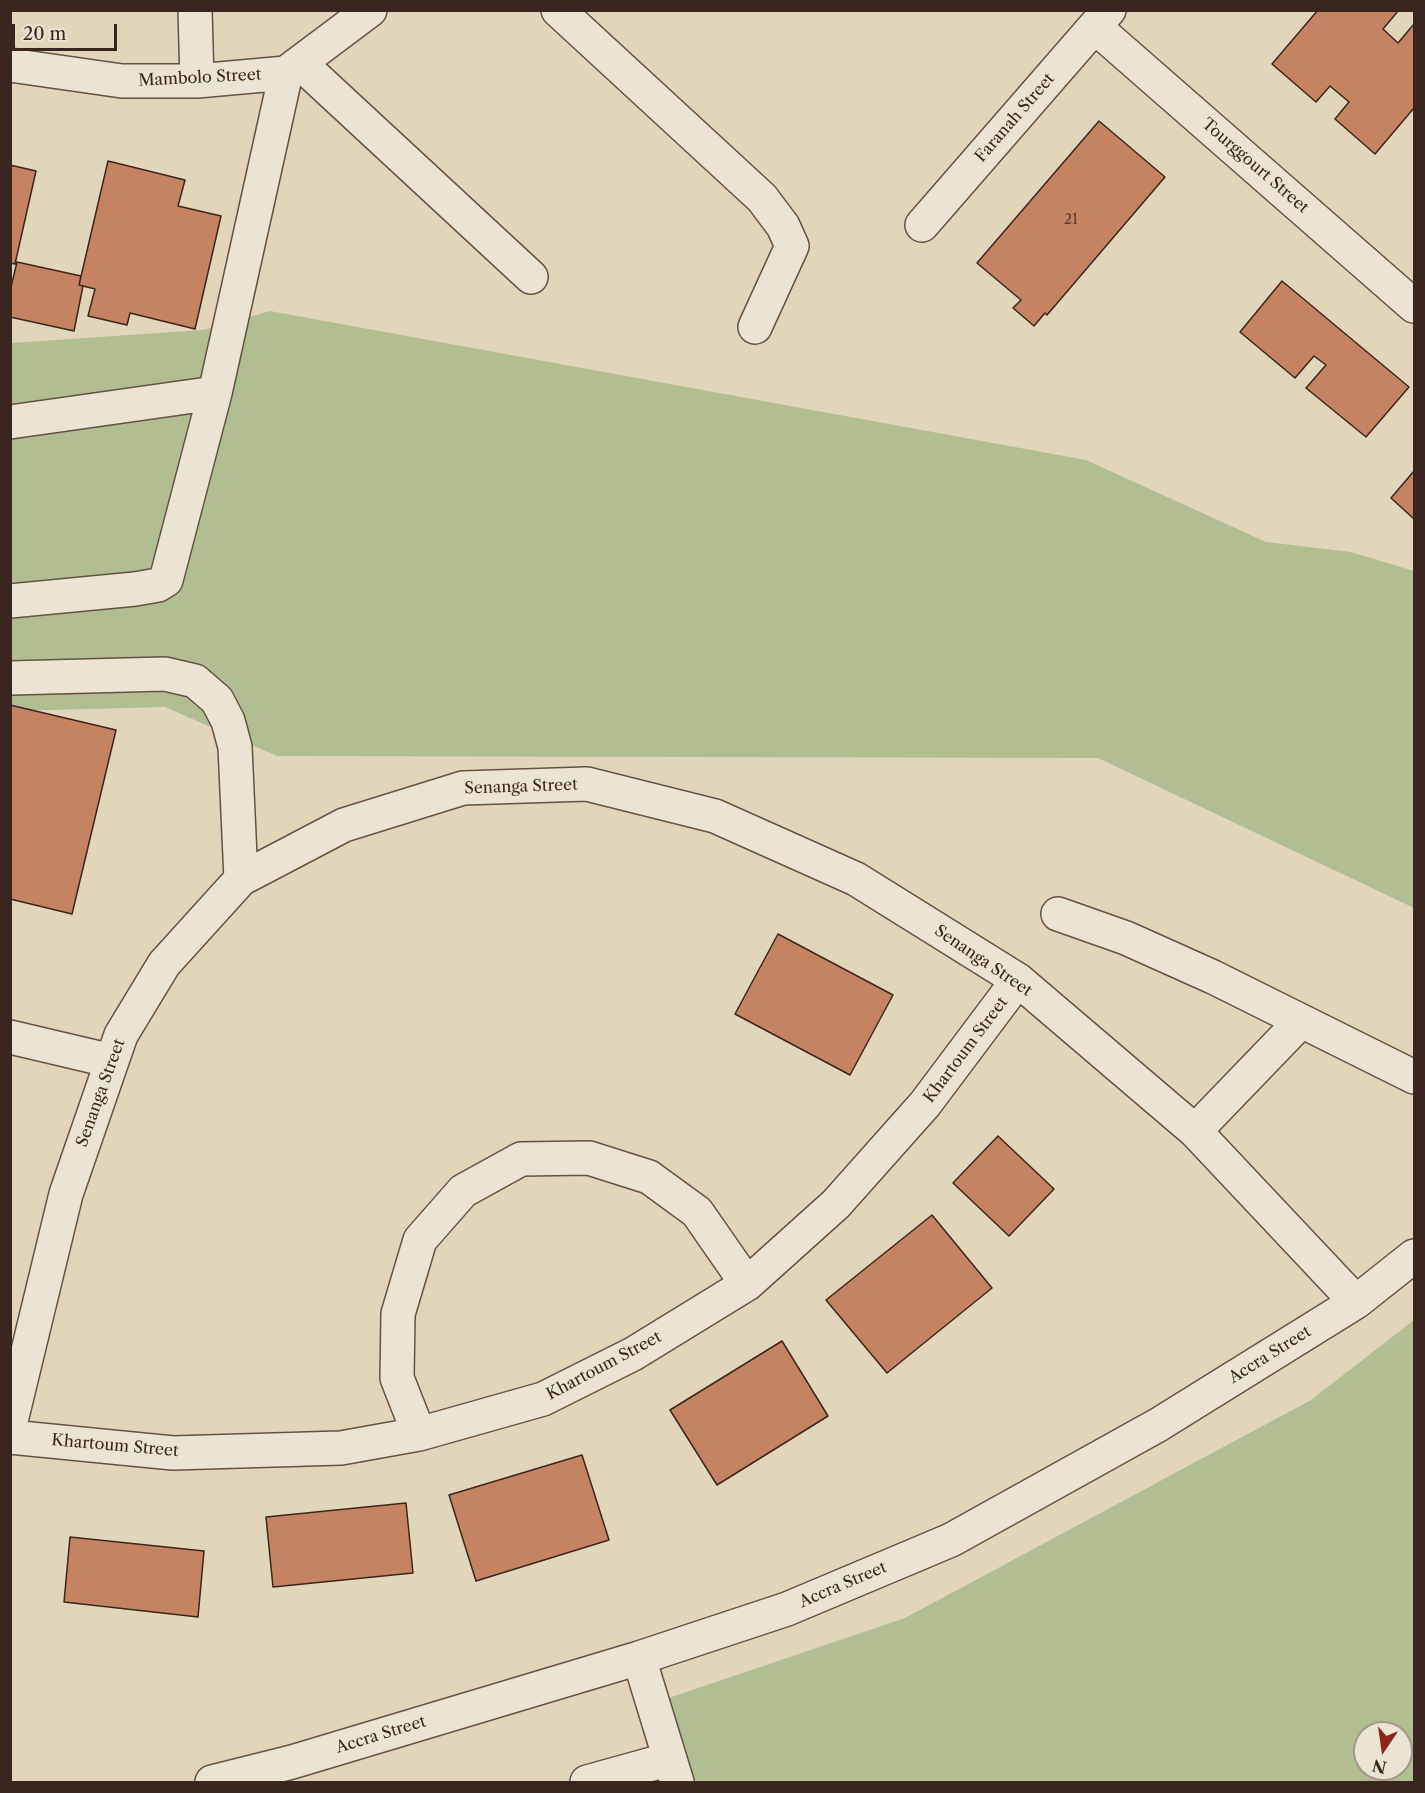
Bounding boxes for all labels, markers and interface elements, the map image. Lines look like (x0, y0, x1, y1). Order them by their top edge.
scale bar (15, 12, 120, 50)
text: 20 m (23, 23, 66, 45)
street label: Mambolo Street (138, 65, 262, 91)
street label: Faranah Street (971, 70, 1059, 166)
street label: Tourggourt Street (1198, 114, 1312, 218)
house number: 21 (1064, 212, 1078, 228)
street label: Senanga Street (464, 775, 578, 799)
street label: Senanga Street (931, 921, 1035, 1001)
street label: Khartoum Street (920, 993, 1012, 1107)
street label: Senanga Street (73, 1036, 129, 1150)
street label: Accra Street (1225, 1322, 1315, 1388)
street label: Khartoum Street (543, 1328, 665, 1404)
street label: Khartoum Street (51, 1431, 179, 1461)
street label: Accra Street (796, 1558, 890, 1612)
street label: Accra Street (334, 1712, 428, 1758)
north arrow (1353, 1721, 1413, 1781)
text: N (1370, 1755, 1388, 1778)

